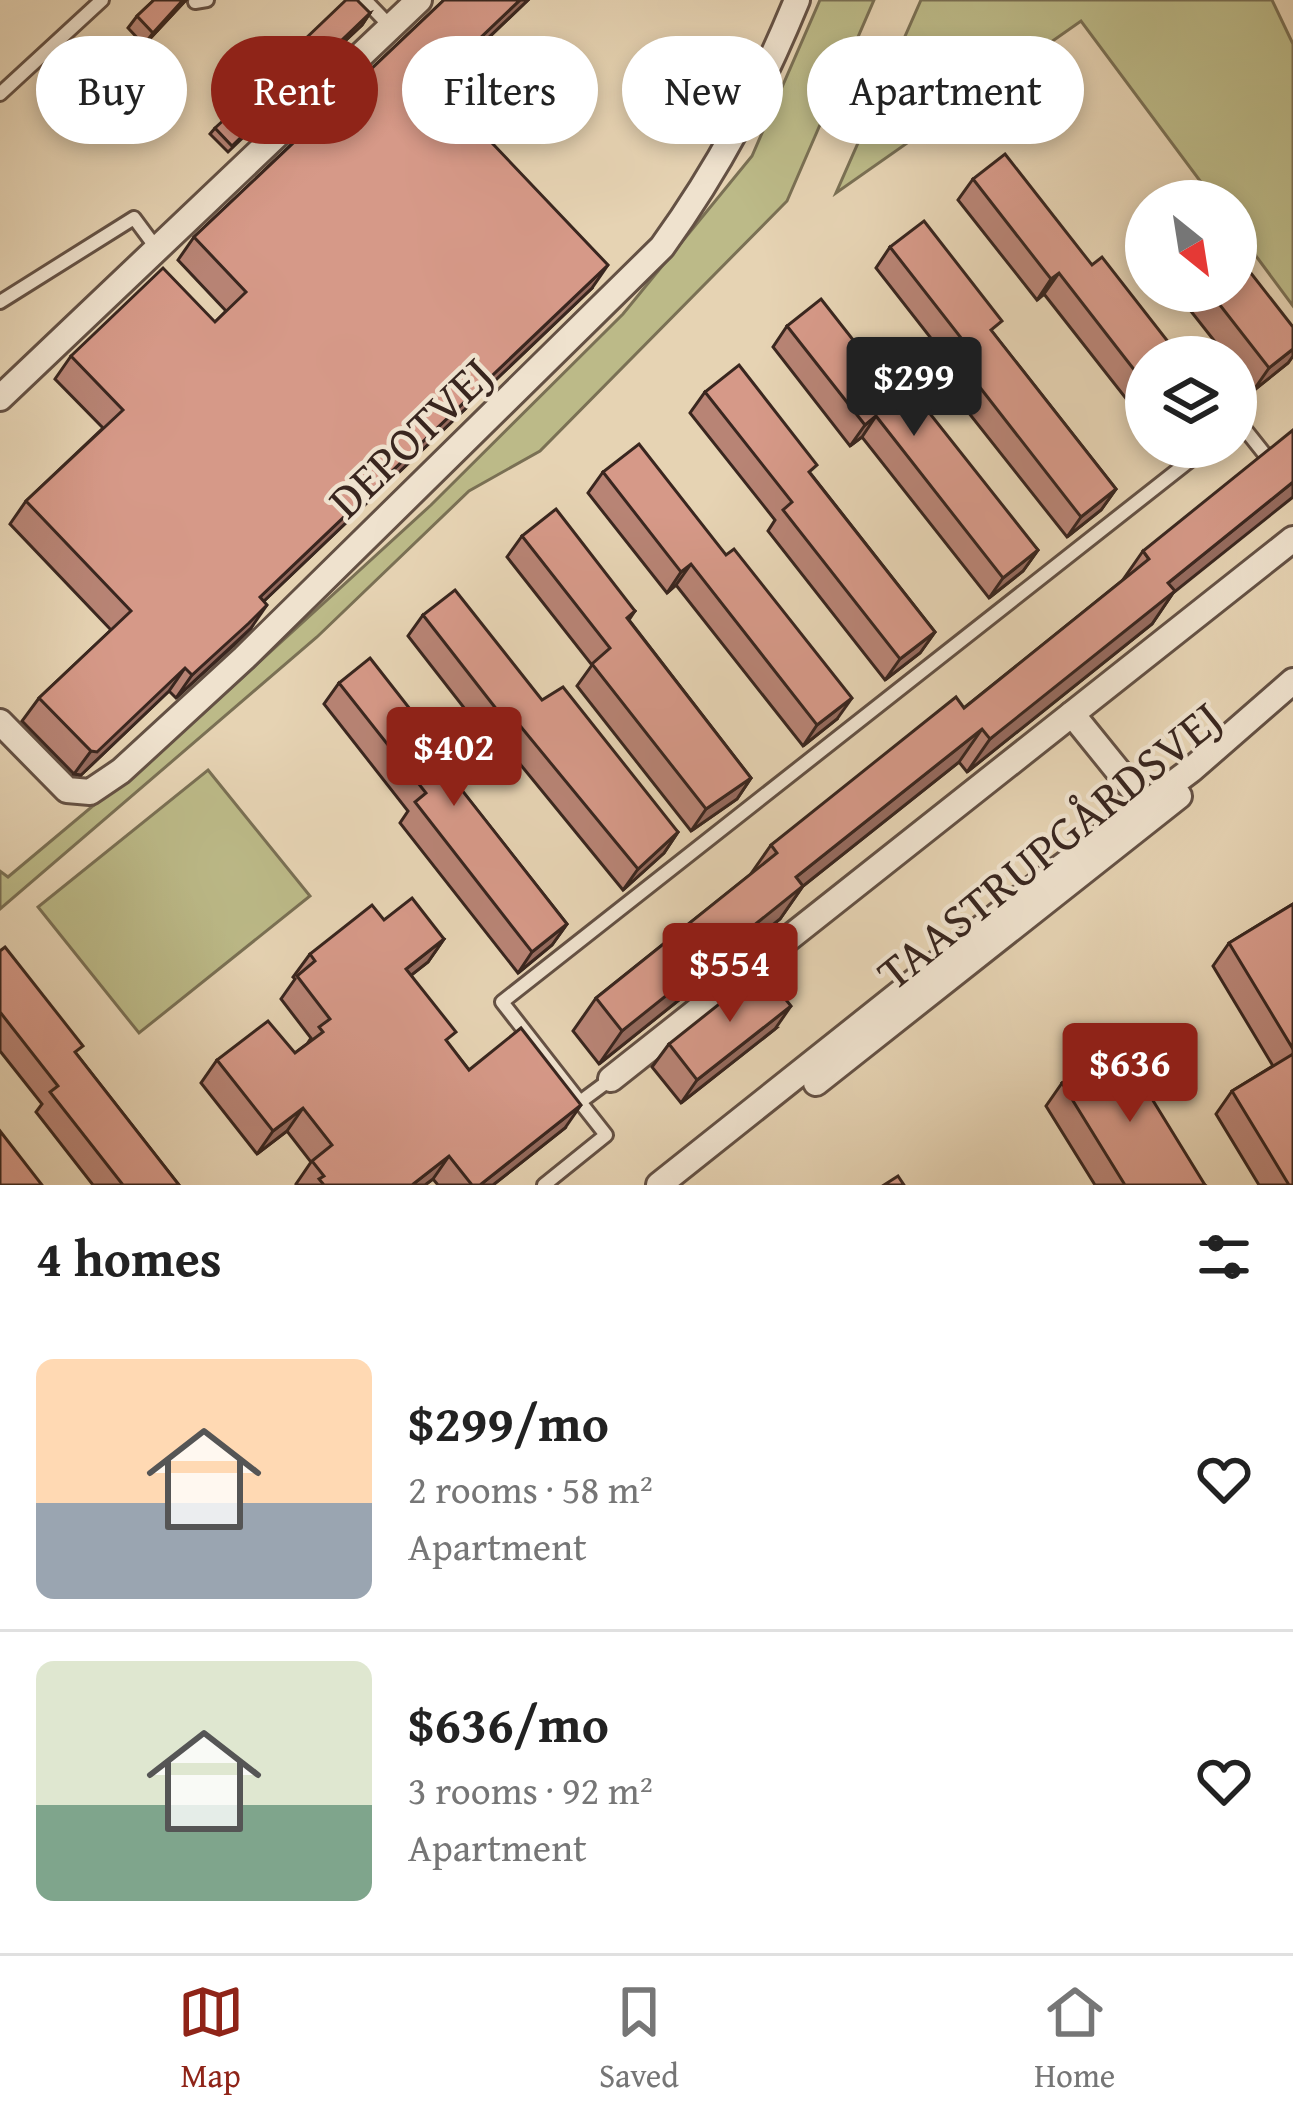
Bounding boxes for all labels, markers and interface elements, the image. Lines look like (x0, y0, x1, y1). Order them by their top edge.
chip: Buy (36, 36, 187, 144)
chip: Rent (211, 36, 378, 144)
chip: Filters (402, 36, 598, 144)
chip: New (622, 36, 783, 144)
chip: Apartment (807, 36, 1084, 144)
north arrow (1125, 180, 1257, 312)
map controls (1125, 180, 1257, 468)
button: layers (1125, 336, 1257, 468)
pin: $299 (843, 337, 985, 439)
street label: DEPOTVEJ (311, 340, 508, 534)
text: $299 (874, 347, 954, 404)
street label: TAASTRUPGÅRDSVEJ (861, 683, 1237, 1006)
pin: $402 (383, 707, 525, 809)
text: $402 (414, 717, 494, 774)
pin: $554 (659, 923, 801, 1025)
text: $554 (690, 933, 770, 990)
pin: $636 (1059, 1023, 1201, 1125)
text: $636 (1090, 1033, 1170, 1090)
text: 4 homes (36, 1220, 222, 1295)
icon: filters (1191, 1224, 1257, 1290)
text: $299/mo (408, 1385, 609, 1460)
icon: home (132, 1407, 276, 1551)
icon: heart (1191, 1446, 1257, 1512)
text: 2 rooms · 58 m² (408, 1460, 653, 1517)
text: Apartment (408, 1517, 587, 1574)
text: $636/mo (408, 1686, 609, 1761)
icon: home (132, 1709, 276, 1853)
icon: heart (1191, 1748, 1257, 1814)
text: 3 rooms · 92 m² (408, 1761, 653, 1818)
text: Apartment (408, 1818, 587, 1875)
tab: Map (178, 1979, 244, 2099)
tab: Saved (599, 1979, 679, 2099)
tab: Home (1034, 1979, 1115, 2099)

